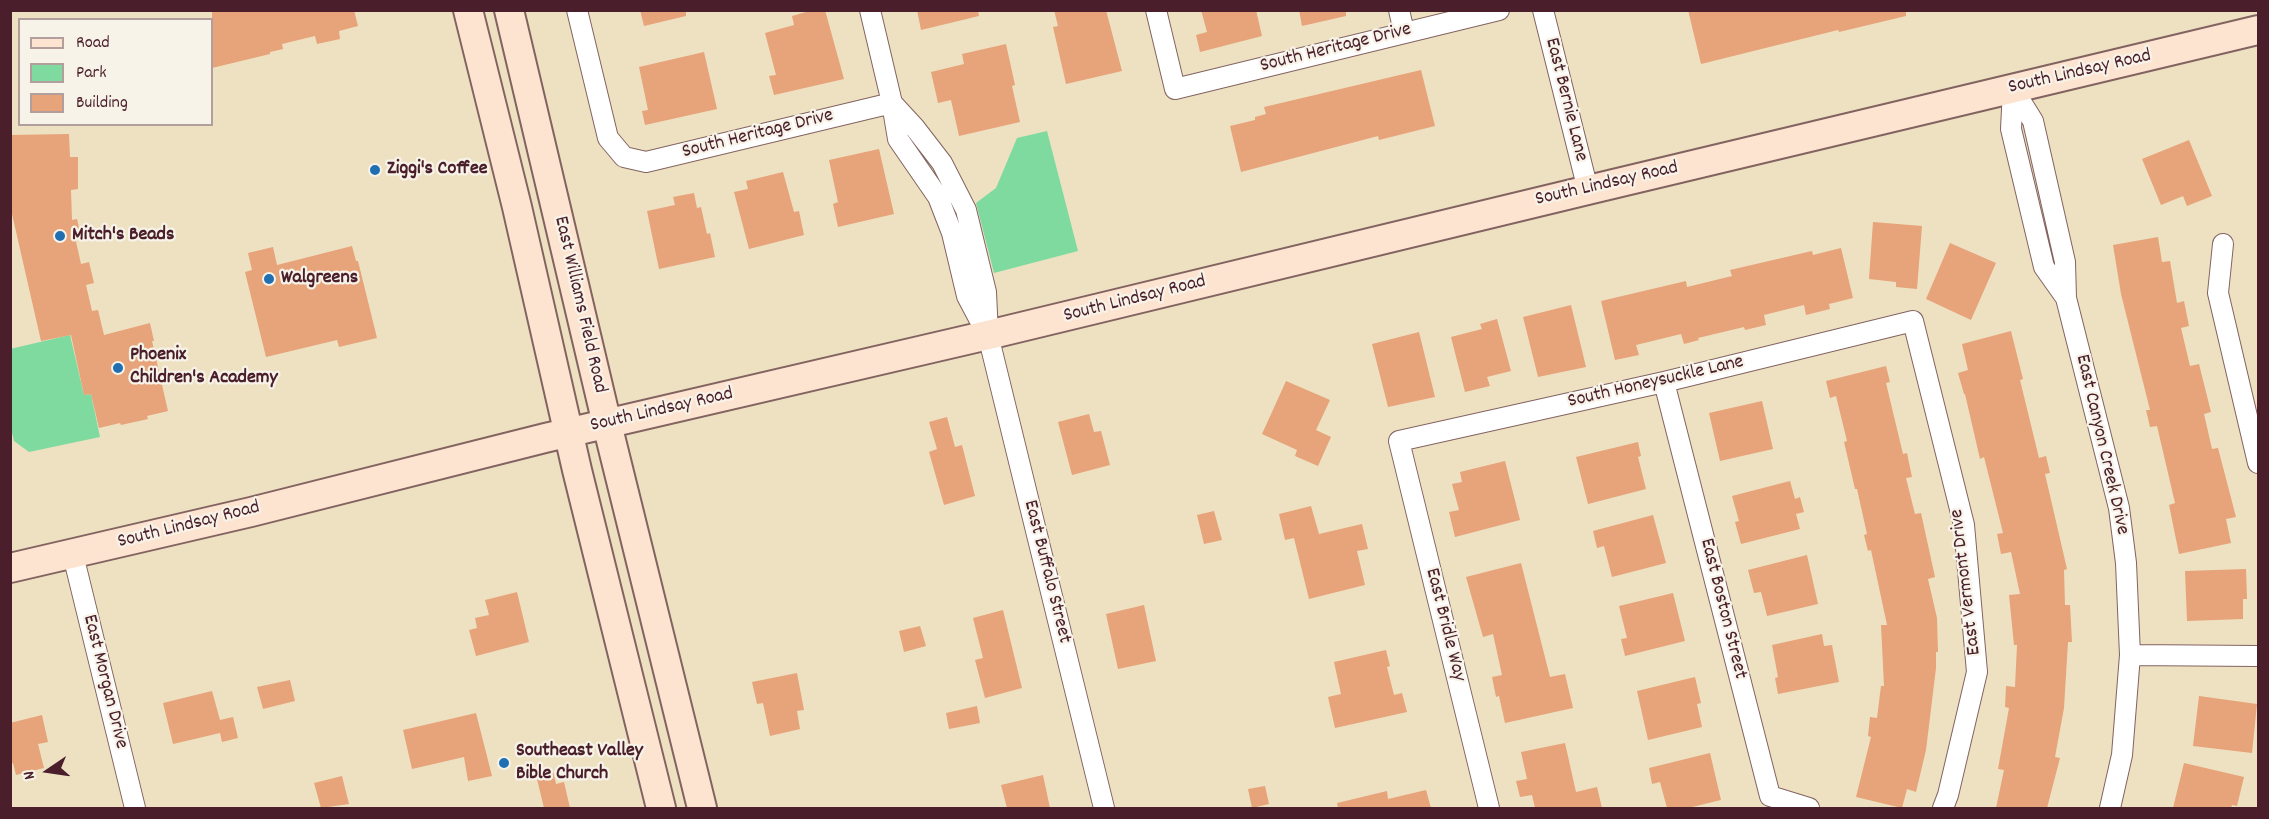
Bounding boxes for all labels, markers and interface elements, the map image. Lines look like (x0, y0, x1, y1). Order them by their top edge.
legend (18, 18, 213, 126)
street label: South Heritage Drive (1258, 19, 1414, 79)
text: Road (76, 31, 110, 56)
street label: East Bernie Lane (1538, 36, 1592, 164)
street label: South Lindsay Road (2006, 45, 2154, 101)
text: Park (76, 61, 107, 86)
text: Building (76, 91, 128, 116)
street label: South Heritage Drive (680, 105, 836, 165)
street label: South Lindsay Road (1533, 157, 1681, 213)
place label: Ziggi's Coffee (387, 158, 488, 182)
marker: Ziggi's Coffee (368, 163, 382, 177)
street label: East Williams Field Road (547, 214, 611, 396)
place label: Mitch's Beads (72, 224, 174, 248)
marker: Mitch's Beads (53, 229, 67, 243)
place label: Walgreens (281, 267, 358, 291)
street label: South Lindsay Road (1061, 271, 1209, 329)
marker: Walgreens (262, 272, 276, 286)
place label: Phoenix Children's Academy (130, 344, 278, 391)
street label: South Honeysuckle Lane (1566, 351, 1746, 415)
street label: East Canyon Creek Drive (2069, 352, 2133, 538)
marker: Phoenix Children's Academy (111, 361, 125, 375)
street label: South Lindsay Road (588, 383, 736, 439)
street label: South Lindsay Road (115, 497, 263, 555)
street label: East Buffalo Street (1017, 498, 1075, 646)
street label: East Vermont Drive (1946, 508, 1988, 656)
street label: East Boston Street (1693, 536, 1751, 682)
street label: East Bridle Way (1418, 566, 1470, 684)
street label: East Morgan Drive (76, 612, 132, 752)
place label: Southeast Valley Bible Church (516, 740, 643, 787)
north arrow (18, 741, 78, 801)
marker: Southeast Valley Bible Church (497, 756, 511, 770)
text: N (18, 769, 42, 782)

